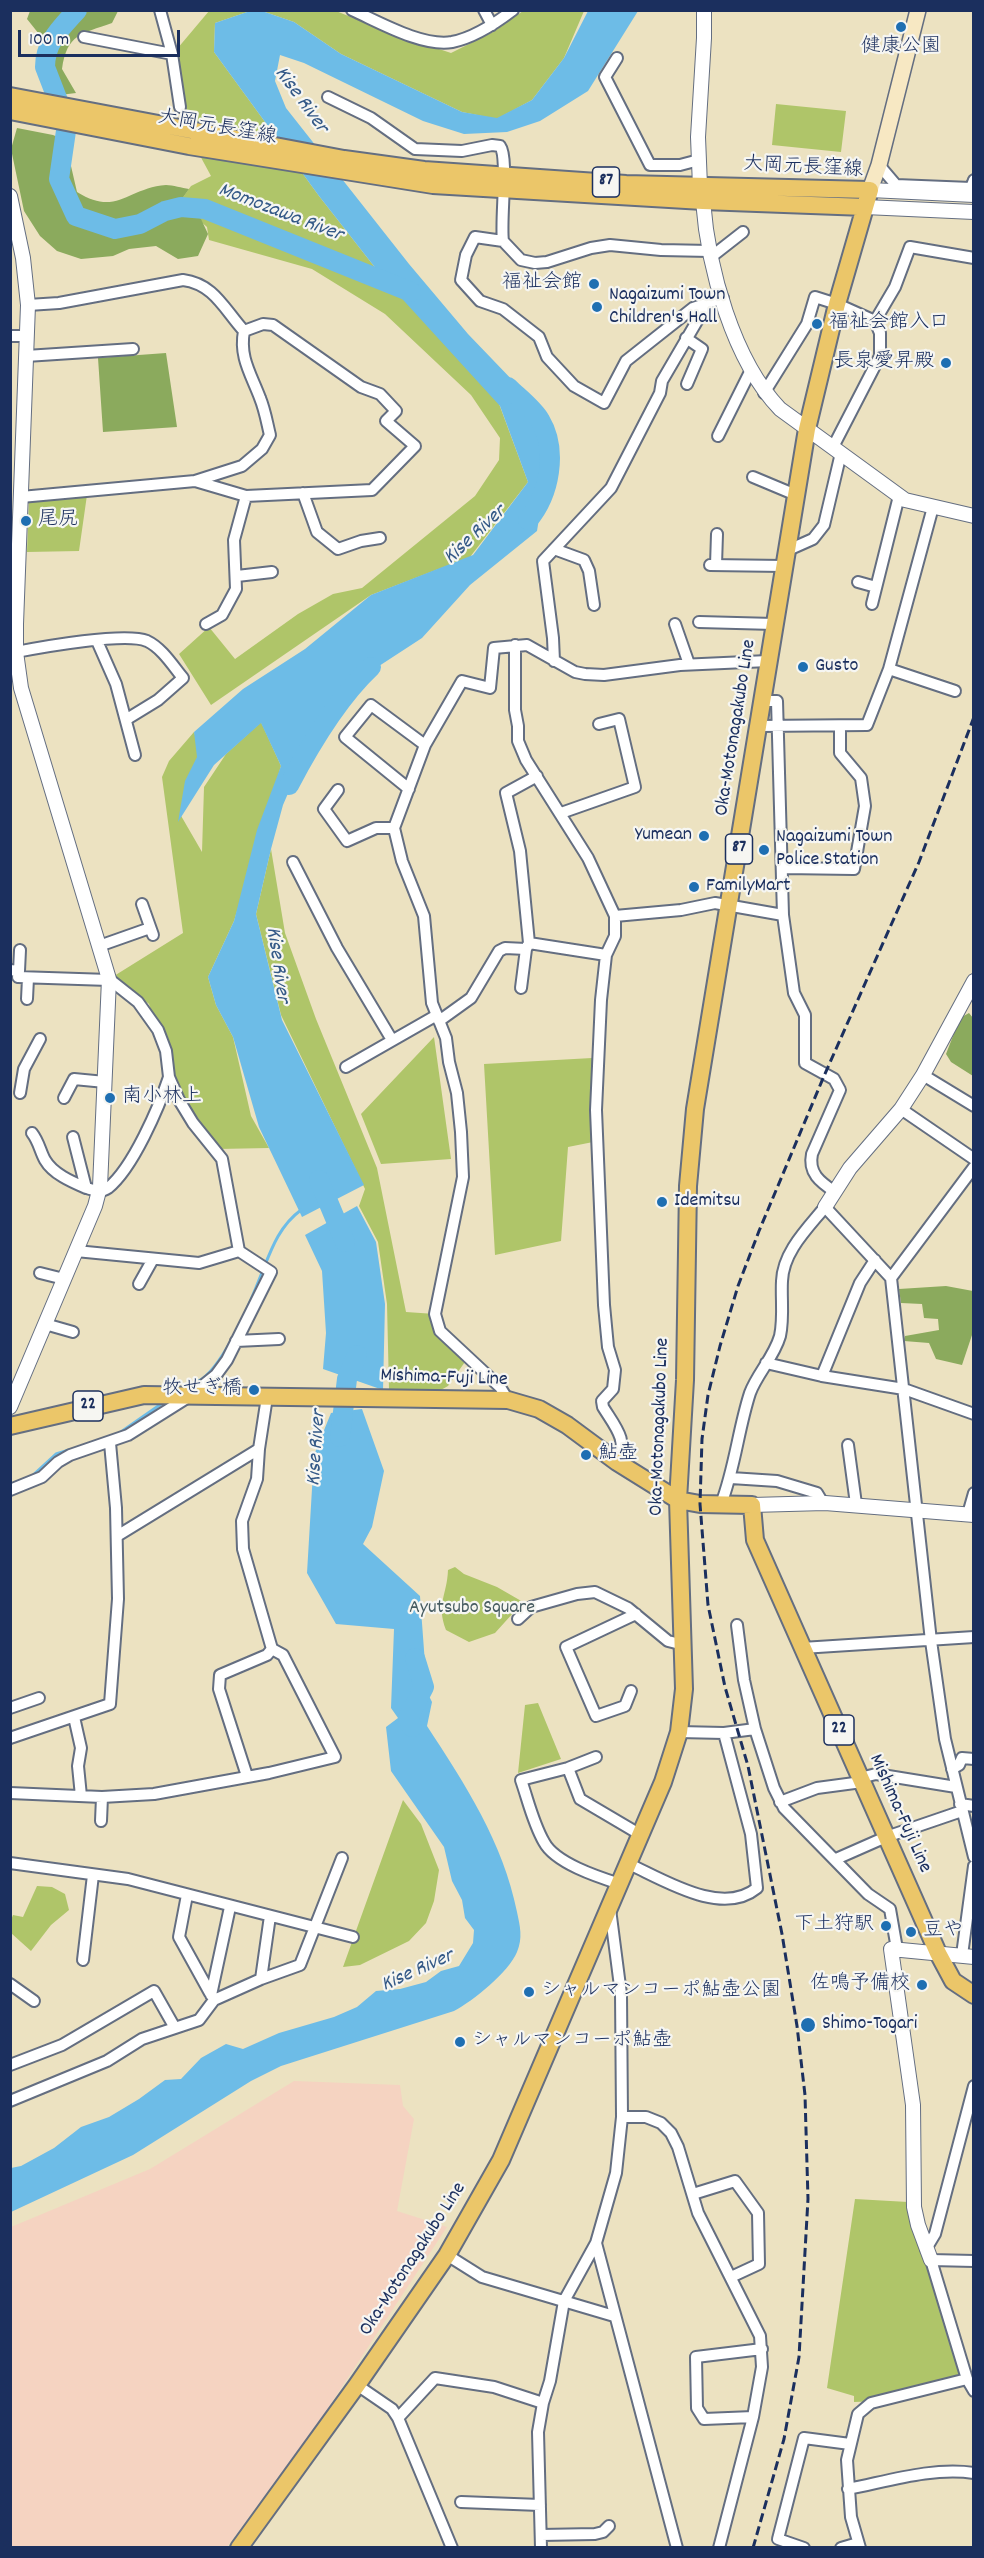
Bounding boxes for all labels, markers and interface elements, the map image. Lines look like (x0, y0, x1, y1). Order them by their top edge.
scale bar (21, 18, 183, 56)
marker: 健康公園 (894, 20, 908, 34)
text: 100 m (29, 28, 69, 53)
place label: 健康公園 (861, 36, 941, 60)
water label: Kise River (267, 63, 333, 139)
street label: 大岡元長窪線 (156, 107, 278, 151)
street label: 大岡元長窪線 (742, 154, 864, 184)
road number: 87 (592, 167, 620, 197)
water label: Momozawa River (214, 179, 346, 249)
place label: 福祉会館 (502, 272, 582, 296)
marker: 福祉会館 (587, 277, 601, 291)
place label: Nagaizumi Town Children's Hall (609, 284, 725, 331)
marker: Nagaizumi Town Children's Hall (590, 300, 604, 314)
place label: 福祉会館入口 (829, 312, 949, 336)
marker: 福祉会館入口 (810, 317, 824, 331)
place label: 長泉愛昇殿 (834, 351, 934, 375)
marker: 長泉愛昇殿 (939, 356, 953, 370)
water label: Kise River (440, 501, 512, 571)
place label: 尾尻 (38, 509, 78, 533)
marker: 尾尻 (19, 514, 33, 528)
street label: Oka-Motonagakubo Line (711, 638, 763, 818)
place label: Gusto (815, 655, 858, 679)
marker: Gusto (796, 660, 810, 674)
place label: Yumean (635, 824, 692, 848)
place label: Nagaizumi Town Police Station (776, 826, 892, 873)
marker: Yumean (697, 829, 711, 843)
road number: 87 (726, 834, 752, 864)
marker: Nagaizumi Town Police Station (757, 843, 771, 857)
place label: FamilyMart (706, 875, 790, 899)
marker: FamilyMart (687, 880, 701, 894)
water label: Kise River (258, 925, 294, 1005)
place label: 南小林上 (122, 1086, 202, 1110)
marker: 南小林上 (103, 1091, 117, 1105)
place label: Idemitsu (674, 1190, 740, 1214)
marker: Idemitsu (655, 1195, 669, 1209)
street label: Oka-Motonagakubo Line (646, 1337, 676, 1517)
street label: Mishima-Fuji Line (380, 1365, 508, 1393)
place label: 牧せぎ橋 (162, 1378, 242, 1402)
marker: 牧せぎ橋 (247, 1383, 261, 1397)
road number: 22 (73, 1391, 103, 1421)
water label: Kise River (303, 1409, 333, 1487)
place label: 鮎壺 (598, 1443, 638, 1467)
marker: 鮎壺 (579, 1448, 593, 1462)
park label: Ayutsubo Square (409, 1597, 535, 1621)
road number: 22 (824, 1715, 854, 1745)
street label: Mishima-Fuji Line (862, 1751, 936, 1877)
place label: 下土狩駅 (794, 1914, 874, 1938)
marker: 下土狩駅 (879, 1919, 893, 1933)
place label: 豆や (923, 1920, 963, 1944)
marker: 豆や (904, 1925, 918, 1939)
water label: Kise River (378, 1945, 458, 1999)
place label: 佐鳴予備校 (810, 1973, 910, 1997)
marker: 佐鳴予備校 (915, 1978, 929, 1992)
place label: シャルマンコーポ鮎壺公園 (541, 1980, 781, 2004)
marker: シャルマンコーポ鮎壺公園 (522, 1985, 536, 1999)
place label: Shimo-Togari (822, 2013, 917, 2037)
marker: Shimo-Togari (799, 2016, 817, 2034)
place label: シャルマンコーポ鮎壺 (472, 2030, 672, 2054)
marker: シャルマンコーポ鮎壺 (453, 2035, 467, 2049)
street label: Oka-Motonagakubo Line (355, 2179, 473, 2341)

